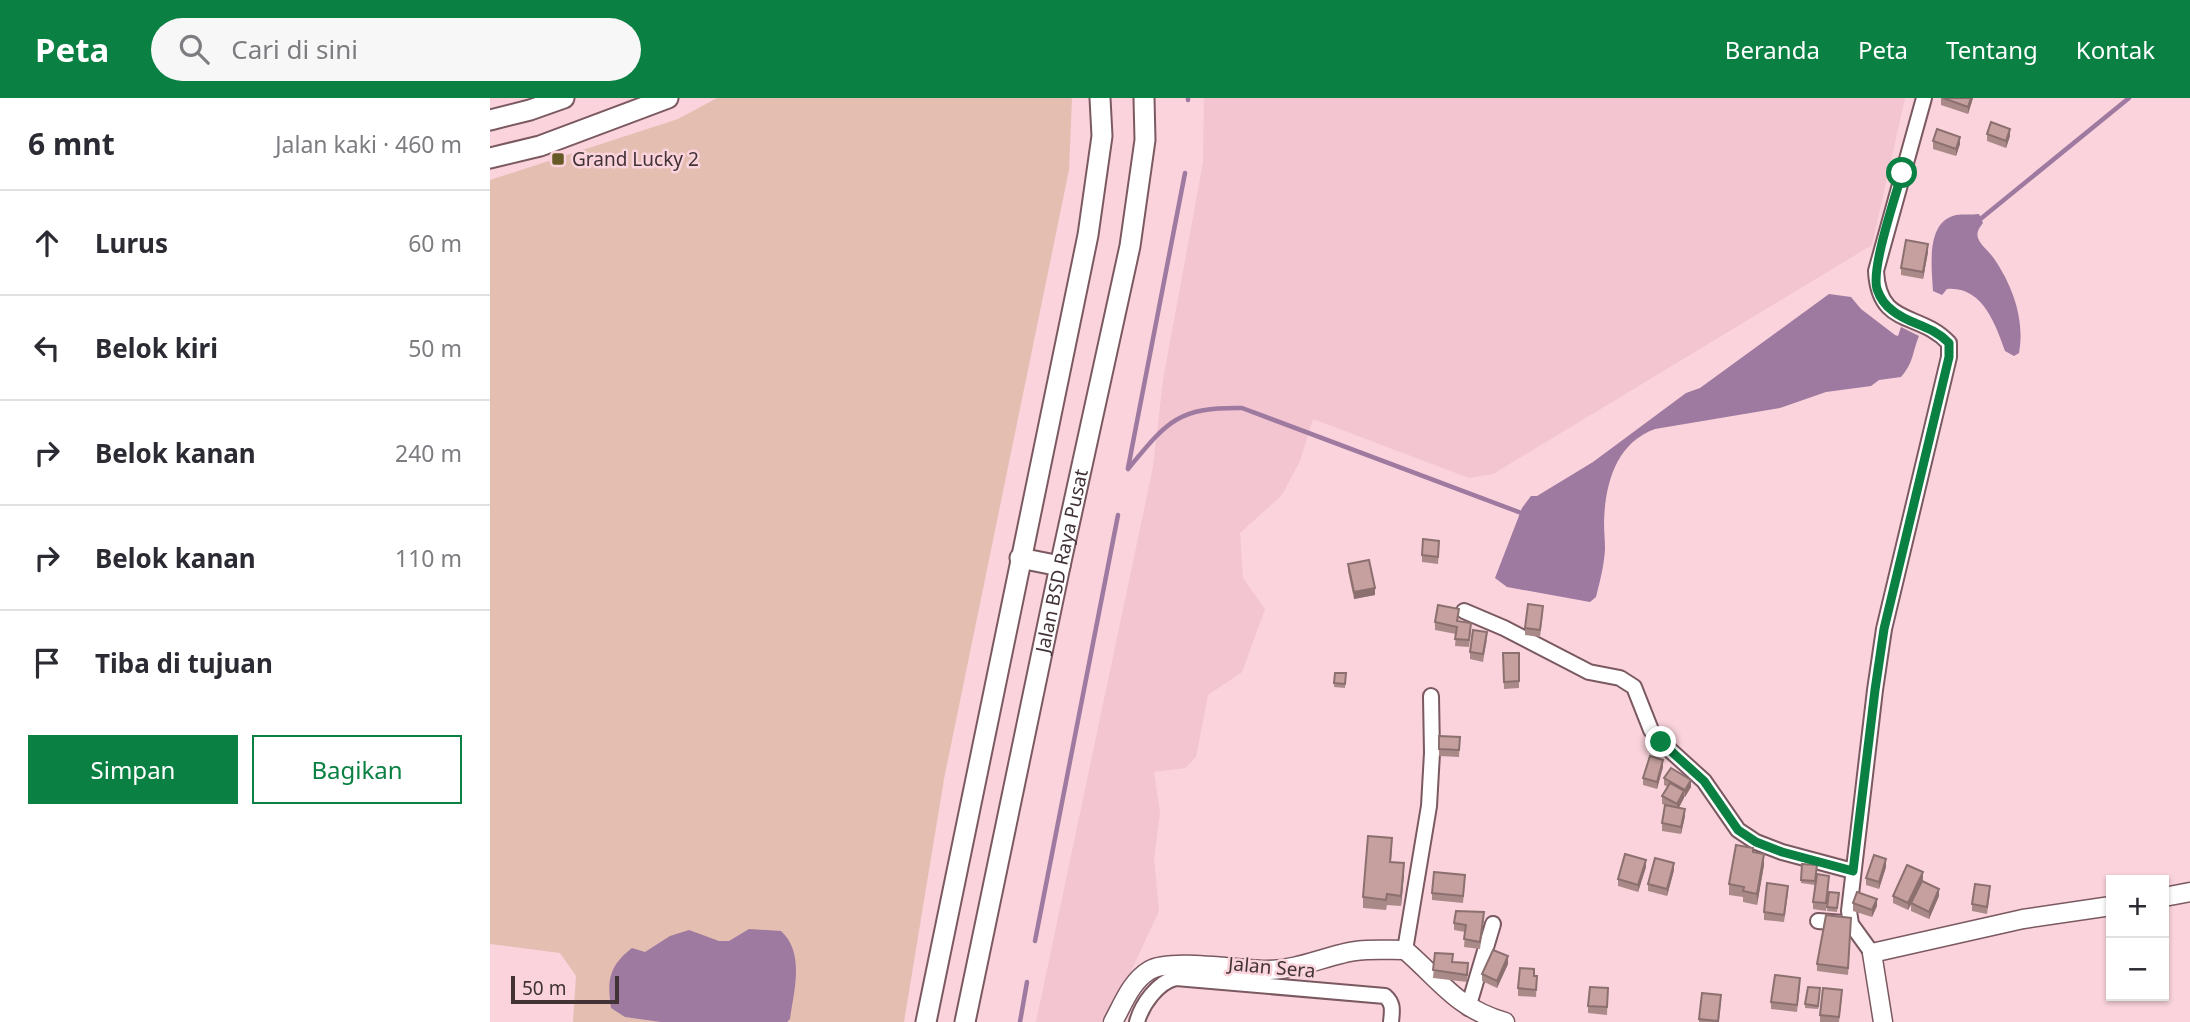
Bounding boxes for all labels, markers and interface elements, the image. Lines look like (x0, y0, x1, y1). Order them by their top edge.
search box (151, 18, 641, 81)
text: Peta (35, 27, 109, 72)
icon: search (175, 30, 213, 68)
text: Cari di sini (231, 31, 358, 67)
text: Beranda (1725, 33, 1820, 66)
text: Peta (1858, 33, 1908, 66)
text: Tentang (1946, 33, 2038, 66)
text: Kontak (2076, 33, 2155, 66)
text: 6 mnt (28, 123, 115, 164)
text: Jalan kaki · 460 m (275, 128, 462, 160)
place label: Grand Lucky 2 (572, 146, 699, 172)
marker: Grand Lucky 2 (550, 151, 566, 167)
route start (1886, 157, 1917, 188)
icon: ahead (28, 224, 66, 262)
text: Lurus (95, 225, 168, 261)
text: 60 m (408, 227, 462, 259)
icon: left (28, 329, 66, 367)
text: Belok kiri (95, 330, 218, 366)
text: 50 m (408, 332, 462, 364)
icon: right (28, 434, 66, 472)
text: Belok kanan (95, 435, 256, 471)
text: 240 m (395, 437, 462, 469)
street label: Jalan BSD Raya Pusat (1029, 466, 1094, 657)
icon: right (28, 539, 66, 577)
text: Belok kanan (95, 540, 256, 576)
text: 110 m (395, 542, 462, 574)
icon: arrive (28, 644, 66, 682)
text: Tiba di tujuan (95, 645, 273, 681)
route end (1645, 726, 1676, 757)
button: Simpan (28, 735, 238, 804)
button: Bagikan (252, 735, 462, 804)
map controls (2106, 875, 2169, 1001)
button: + (2106, 875, 2169, 938)
button: − (2106, 938, 2169, 1001)
street label: Jalan Sera (1225, 950, 1317, 984)
scale bar (511, 973, 620, 1005)
text: 50 m (522, 975, 566, 1001)

